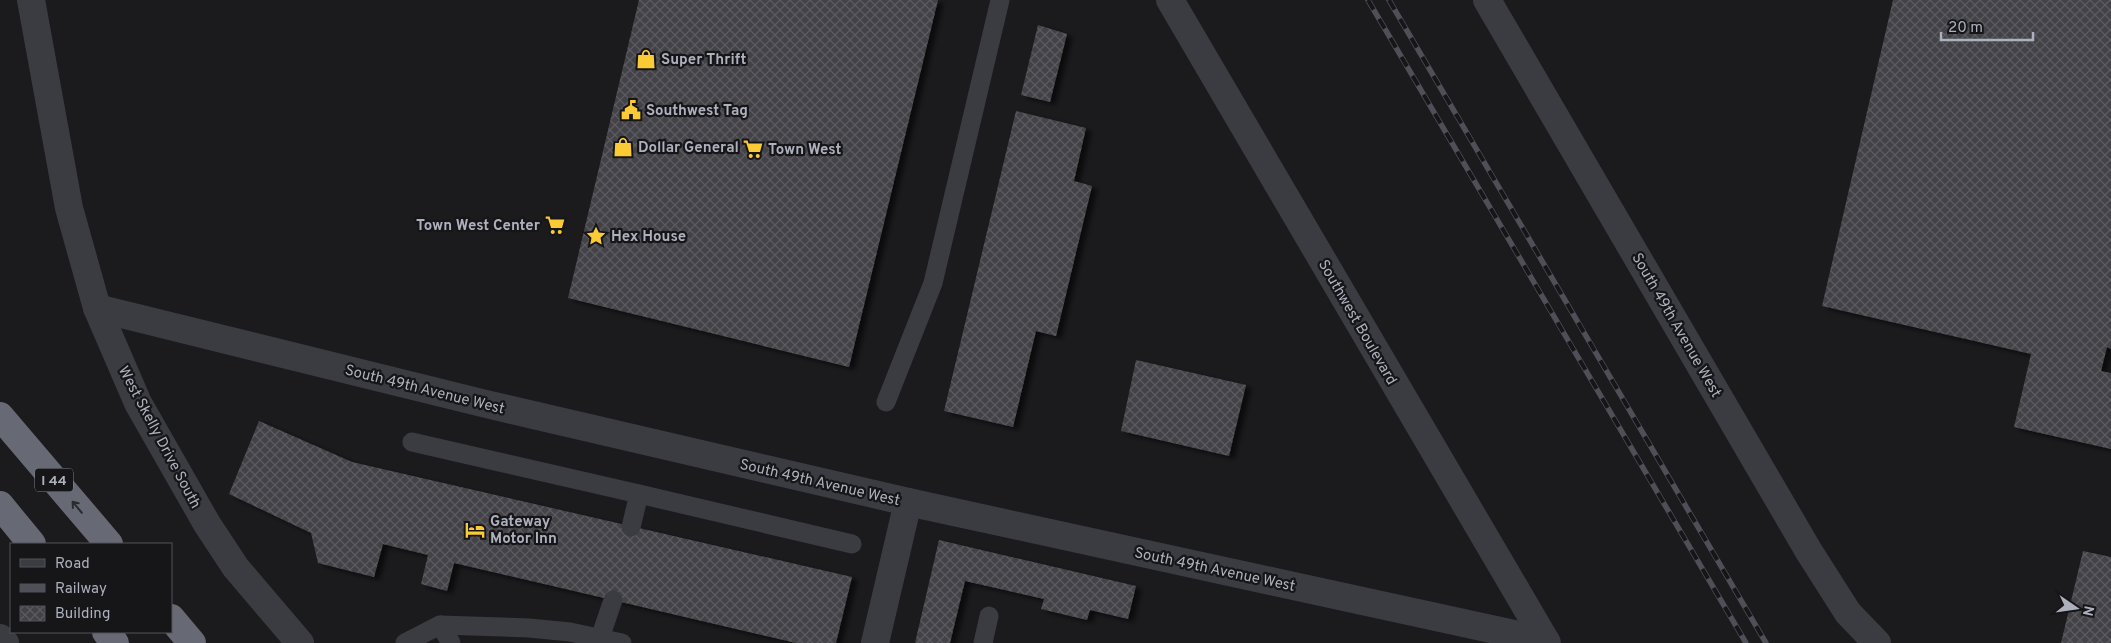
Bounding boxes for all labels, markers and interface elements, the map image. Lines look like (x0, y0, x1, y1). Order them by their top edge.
scale bar (1941, 10, 2034, 42)
text: 20 m (1948, 19, 1983, 38)
shop icon: Super Thrift (635, 48, 657, 70)
place label: Super Thrift (661, 51, 746, 70)
public building icon: Southwest Tag (620, 99, 642, 121)
place label: Southwest Tag (646, 102, 748, 121)
shop icon: Dollar General (612, 136, 634, 158)
supermarket icon: Town West (742, 138, 764, 160)
place label: Dollar General (638, 139, 739, 158)
place label: Town West (768, 141, 841, 160)
supermarket icon: Town West Center (544, 214, 566, 236)
place label: Town West Center (416, 217, 541, 236)
place icon: Hex House (585, 225, 607, 247)
place label: Hex House (611, 228, 686, 247)
street label: South 49th Avenue West (1627, 250, 1725, 401)
street label: Southwest Boulevard (1313, 257, 1400, 389)
street label: South 49th Avenue West (343, 361, 506, 419)
street label: West Skelly Drive South (113, 363, 204, 512)
street label: South 49th Avenue West (738, 456, 902, 511)
road number: I 44 (35, 468, 73, 492)
one-way arrow (72, 501, 83, 514)
place label: Gateway Motor Inn (490, 513, 557, 549)
hotel icon: Gateway Motor Inn (464, 519, 486, 541)
legend (10, 543, 172, 633)
street label: South 49th Avenue West (1133, 544, 1297, 597)
text: Road (55, 555, 90, 574)
text: Railway (55, 580, 107, 599)
north arrow (2051, 583, 2101, 633)
text: N (2078, 604, 2097, 617)
text: Building (55, 605, 110, 624)

